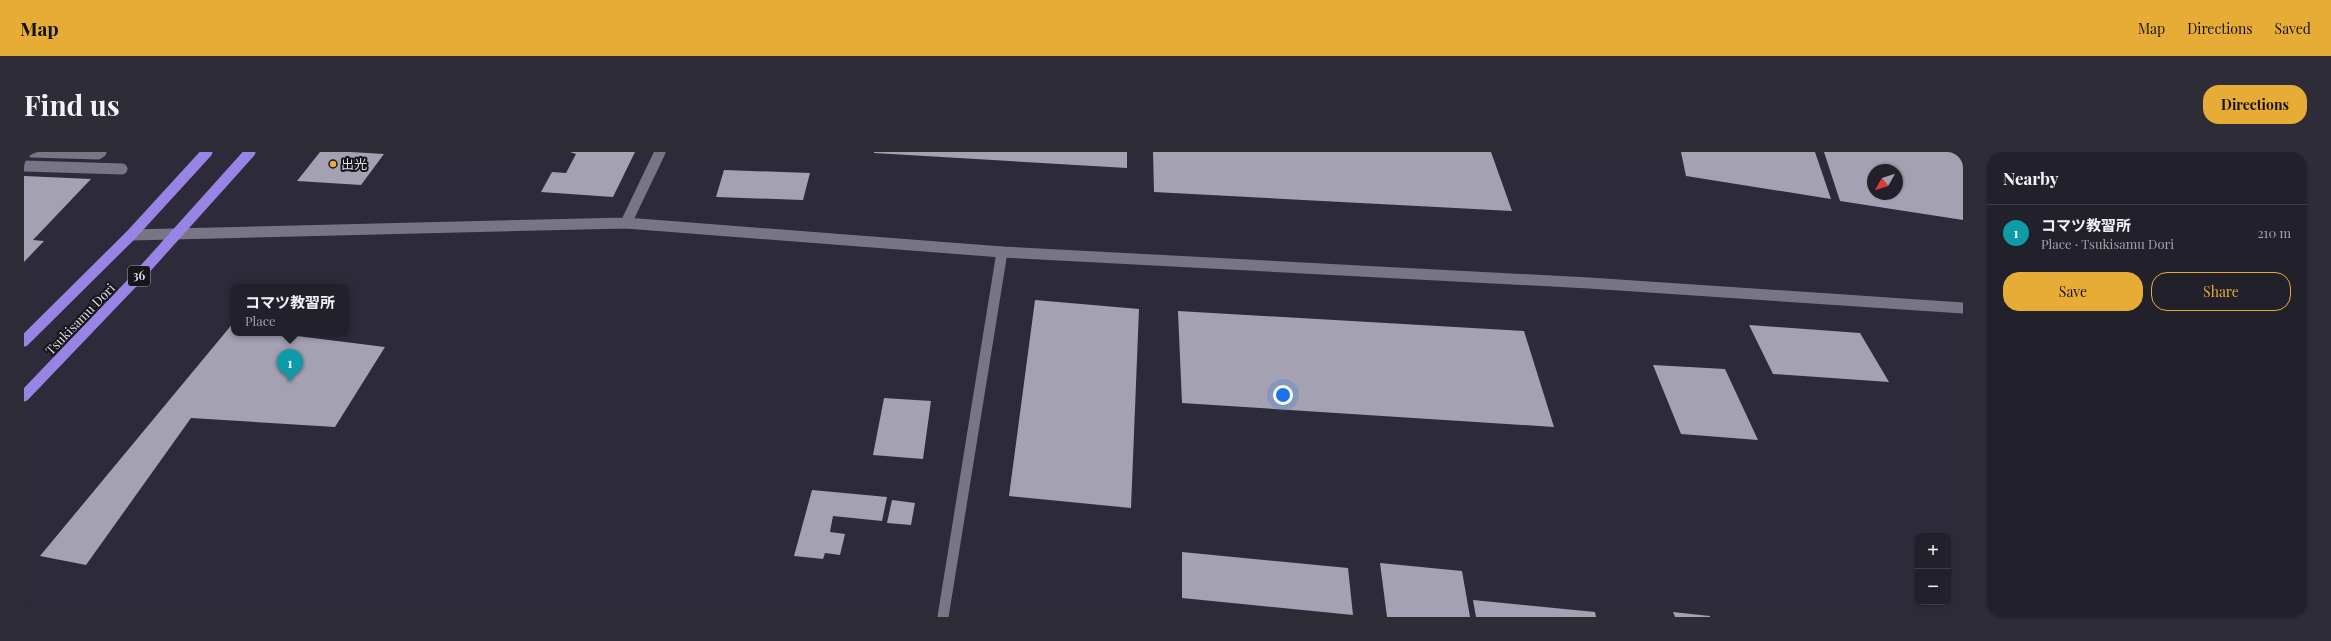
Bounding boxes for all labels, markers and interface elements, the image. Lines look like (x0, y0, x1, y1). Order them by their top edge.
text: Map (20, 15, 59, 41)
text: Map (2138, 19, 2165, 38)
text: Directions (2187, 19, 2253, 38)
text: Saved (2275, 19, 2311, 38)
button: Directions (2203, 85, 2307, 124)
text: Find us (24, 86, 120, 123)
place label: 出光 (341, 155, 367, 172)
marker: 出光 (328, 159, 338, 169)
north arrow (1867, 164, 1903, 200)
text: Nearby (2003, 167, 2058, 189)
text: コマツ教習所 (2041, 215, 2131, 235)
text: 1 (2014, 224, 2018, 241)
text: 210 m (2257, 224, 2291, 241)
text: Place · Tsukisamu Dori (2041, 235, 2174, 252)
road number: 36 (128, 266, 150, 286)
button: Save (2003, 272, 2143, 311)
button: Share (2151, 272, 2291, 311)
street label: Tsukisamu Dori (41, 279, 118, 358)
popup (231, 284, 349, 336)
text: コマツ教習所 (245, 292, 335, 312)
text: Place (245, 312, 276, 329)
pin: 1 (277, 349, 303, 382)
your location (1273, 385, 1293, 405)
map controls (1915, 533, 1951, 605)
button: + (1915, 533, 1951, 569)
button: − (1915, 569, 1951, 605)

